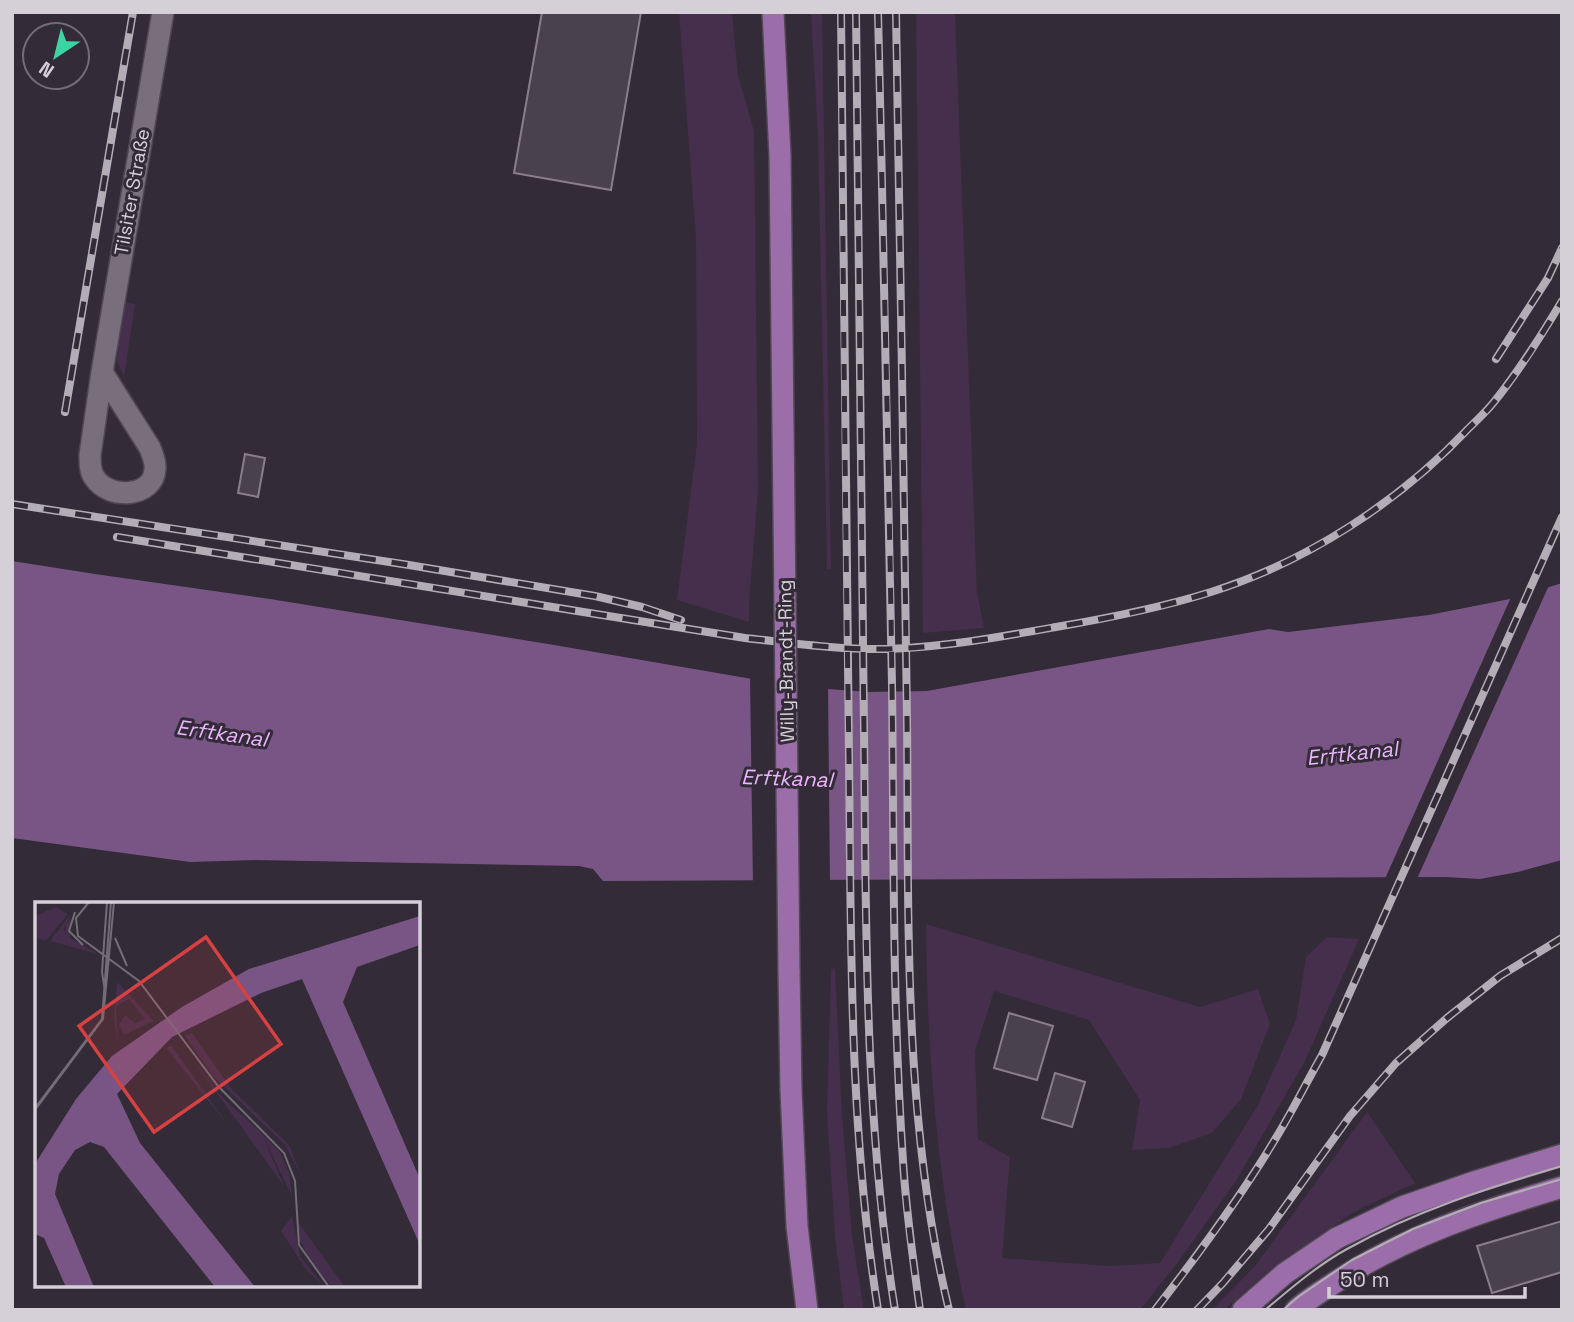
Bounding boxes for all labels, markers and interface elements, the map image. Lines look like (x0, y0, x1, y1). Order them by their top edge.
north arrow (21, 21, 91, 91)
text: N (34, 56, 59, 83)
street label: Tilsiter Straße (109, 127, 155, 257)
street label: Willy-Brandt-Ring (772, 579, 800, 743)
water label: Erftkanal (175, 713, 272, 753)
water label: Erftkanal (1305, 734, 1402, 771)
water label: Erftkanal (741, 763, 836, 793)
inset map (35, 902, 420, 1287)
scale bar (1329, 1256, 1525, 1300)
text: 50 m (1340, 1266, 1390, 1293)

